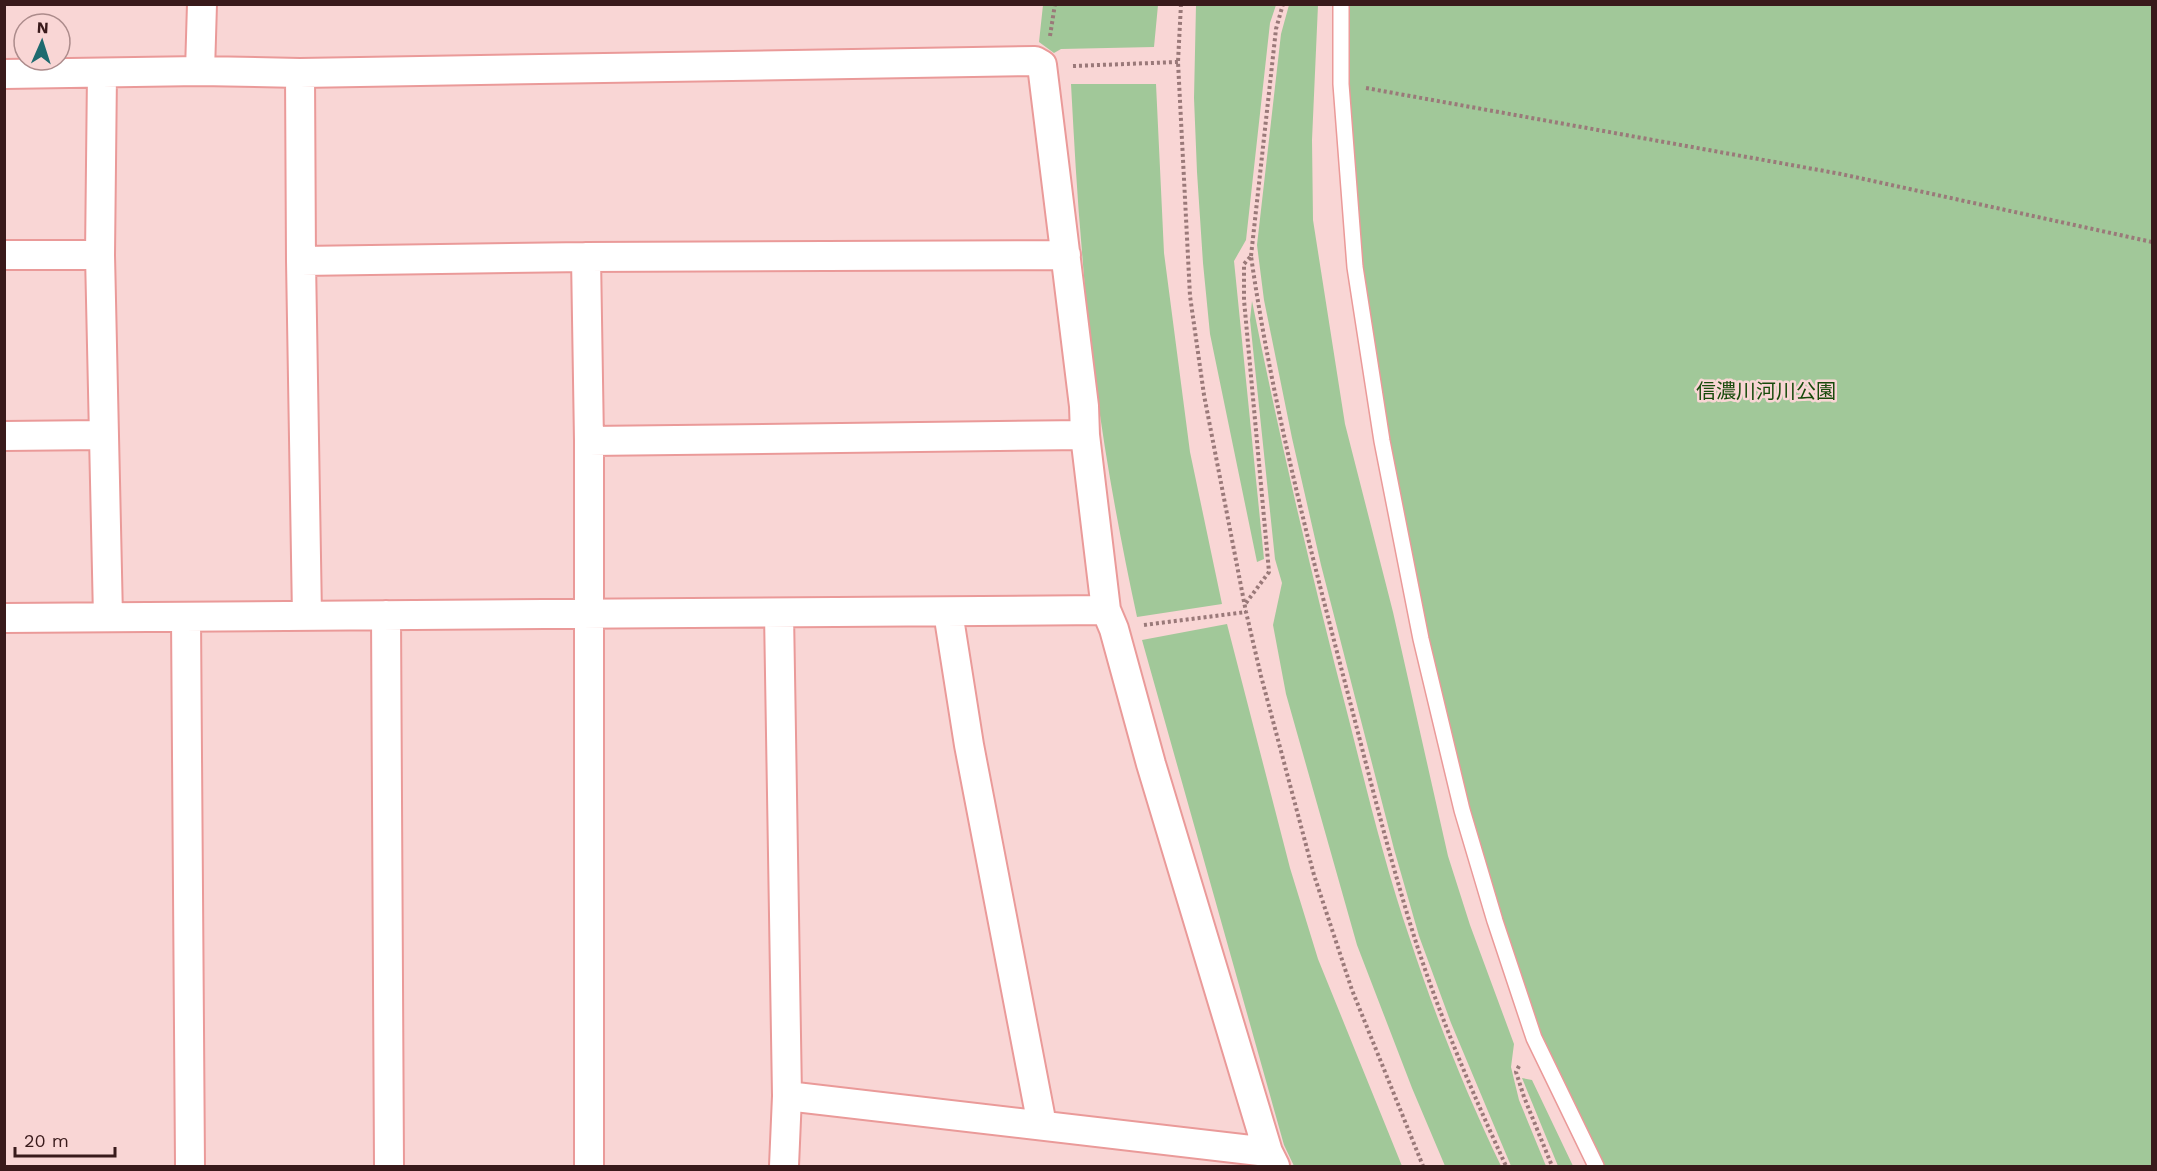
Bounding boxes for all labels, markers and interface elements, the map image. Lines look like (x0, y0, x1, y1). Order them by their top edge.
north arrow (12, 12, 72, 72)
text: N (36, 18, 49, 37)
park label: 信濃川河川公園 (1696, 379, 1836, 403)
scale bar (15, 1120, 116, 1158)
text: 20 m (24, 1130, 69, 1151)

